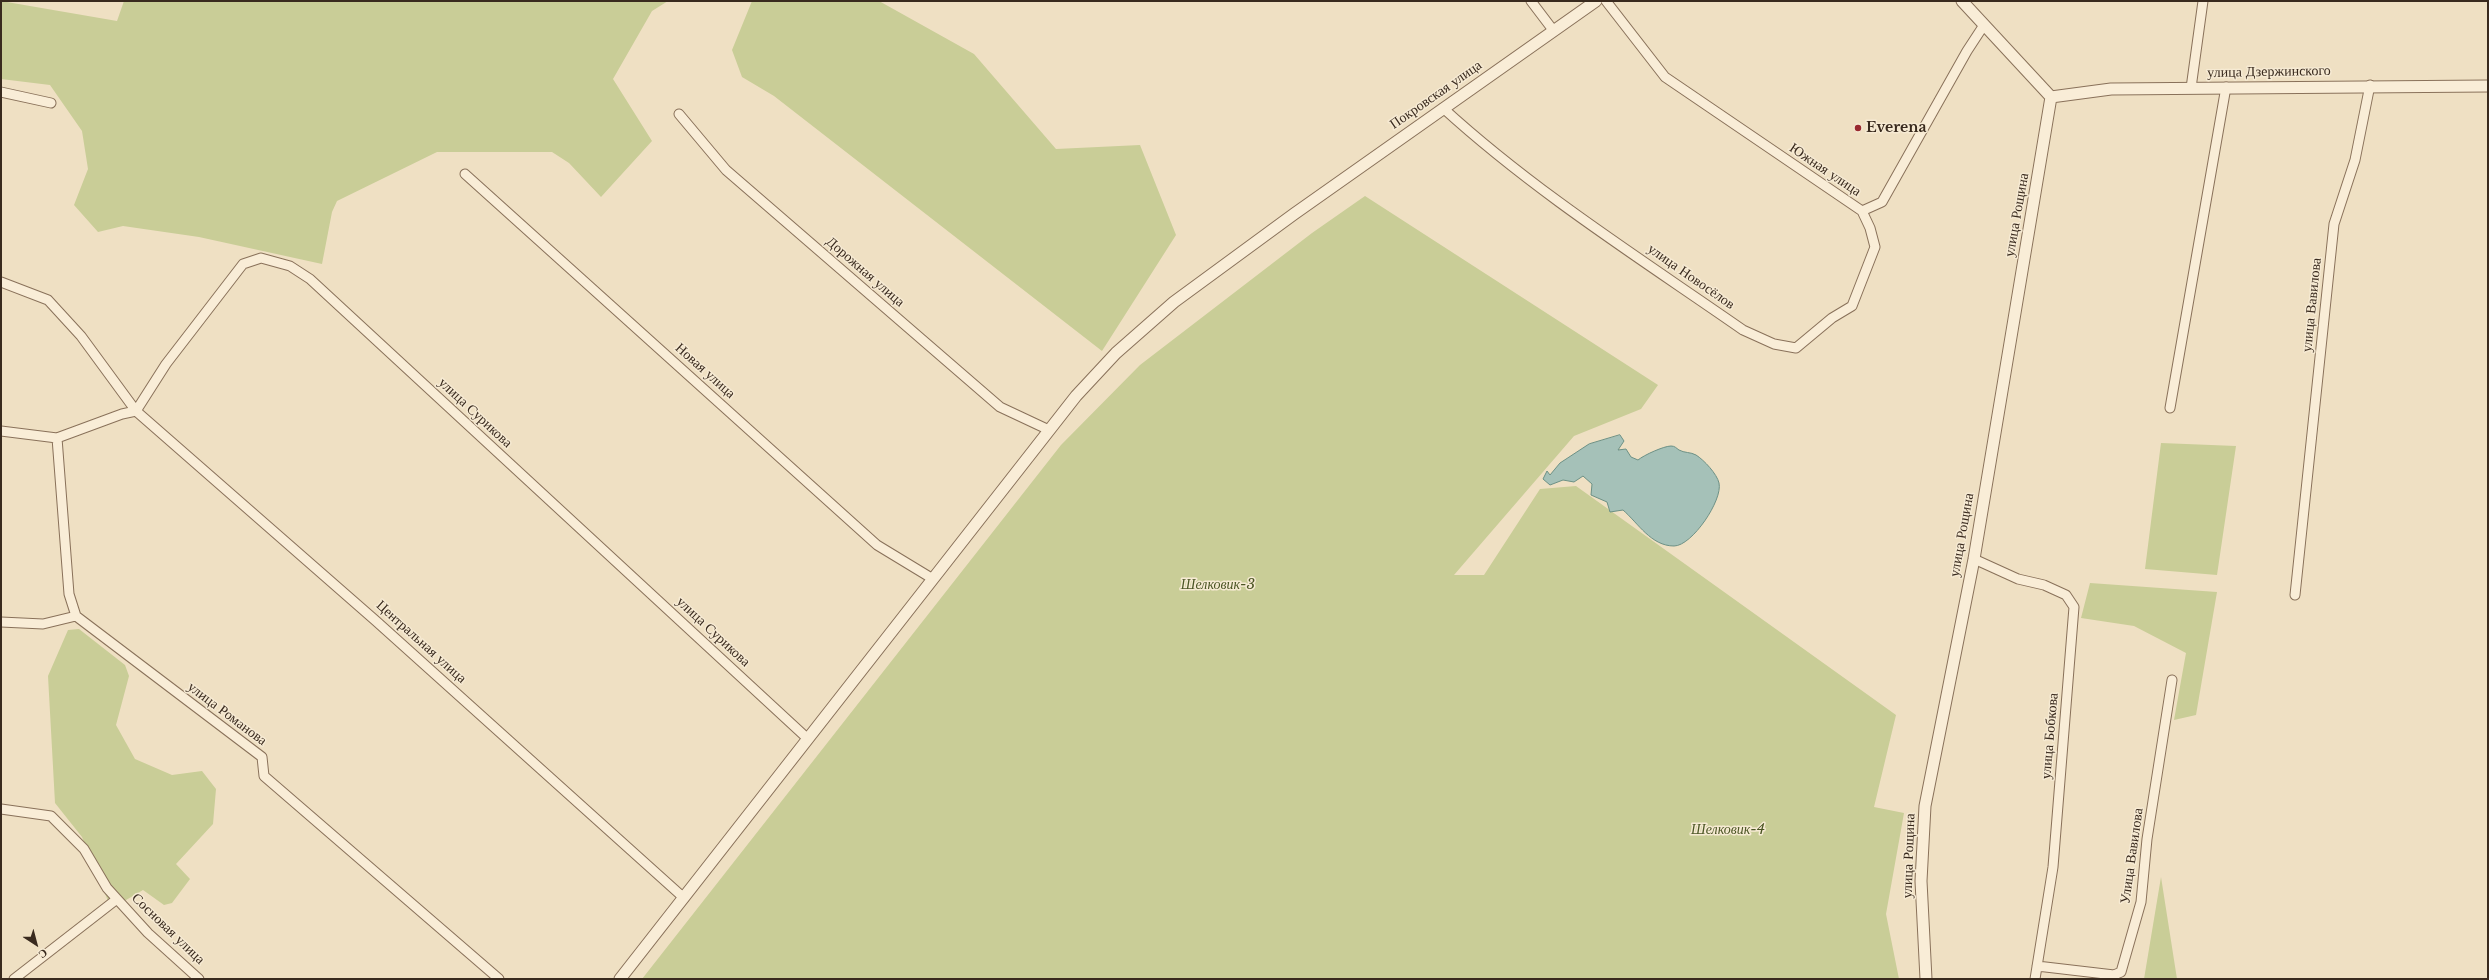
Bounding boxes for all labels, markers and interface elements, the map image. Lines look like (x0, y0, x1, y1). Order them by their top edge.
street label: Покровская улица (1387, 57, 1485, 133)
street label: улица Дзержинского (2207, 63, 2331, 81)
place label: Everena (1866, 120, 1926, 136)
marker: Everena (1853, 123, 1863, 133)
street label: Южная улица (1786, 140, 1864, 200)
street label: улица Рощина (2001, 172, 2033, 258)
street label: Дорожная улица (822, 233, 908, 311)
street label: улица Новосёлов (1644, 241, 1738, 313)
street label: улица Вавилова (2299, 257, 2325, 353)
street label: Новая улица (672, 340, 738, 402)
street label: улица Сурикова (435, 375, 515, 451)
street label: улица Рощина (1946, 492, 1978, 578)
park label: Шелковик-3 (1181, 577, 1255, 593)
street label: улица Сурикова (673, 594, 753, 670)
street label: Центральная улица (372, 597, 470, 687)
street label: улица Романова (184, 679, 270, 749)
street label: улица Бобкова (2038, 692, 2062, 780)
street label: Улица Вавилова (2117, 807, 2147, 905)
street label: улица Рощина (1899, 813, 1919, 899)
park label: Шелковик-4 (1691, 822, 1765, 838)
street label: Сосновая улица (128, 890, 208, 968)
north arrow (16, 924, 56, 964)
text: С (36, 946, 50, 962)

